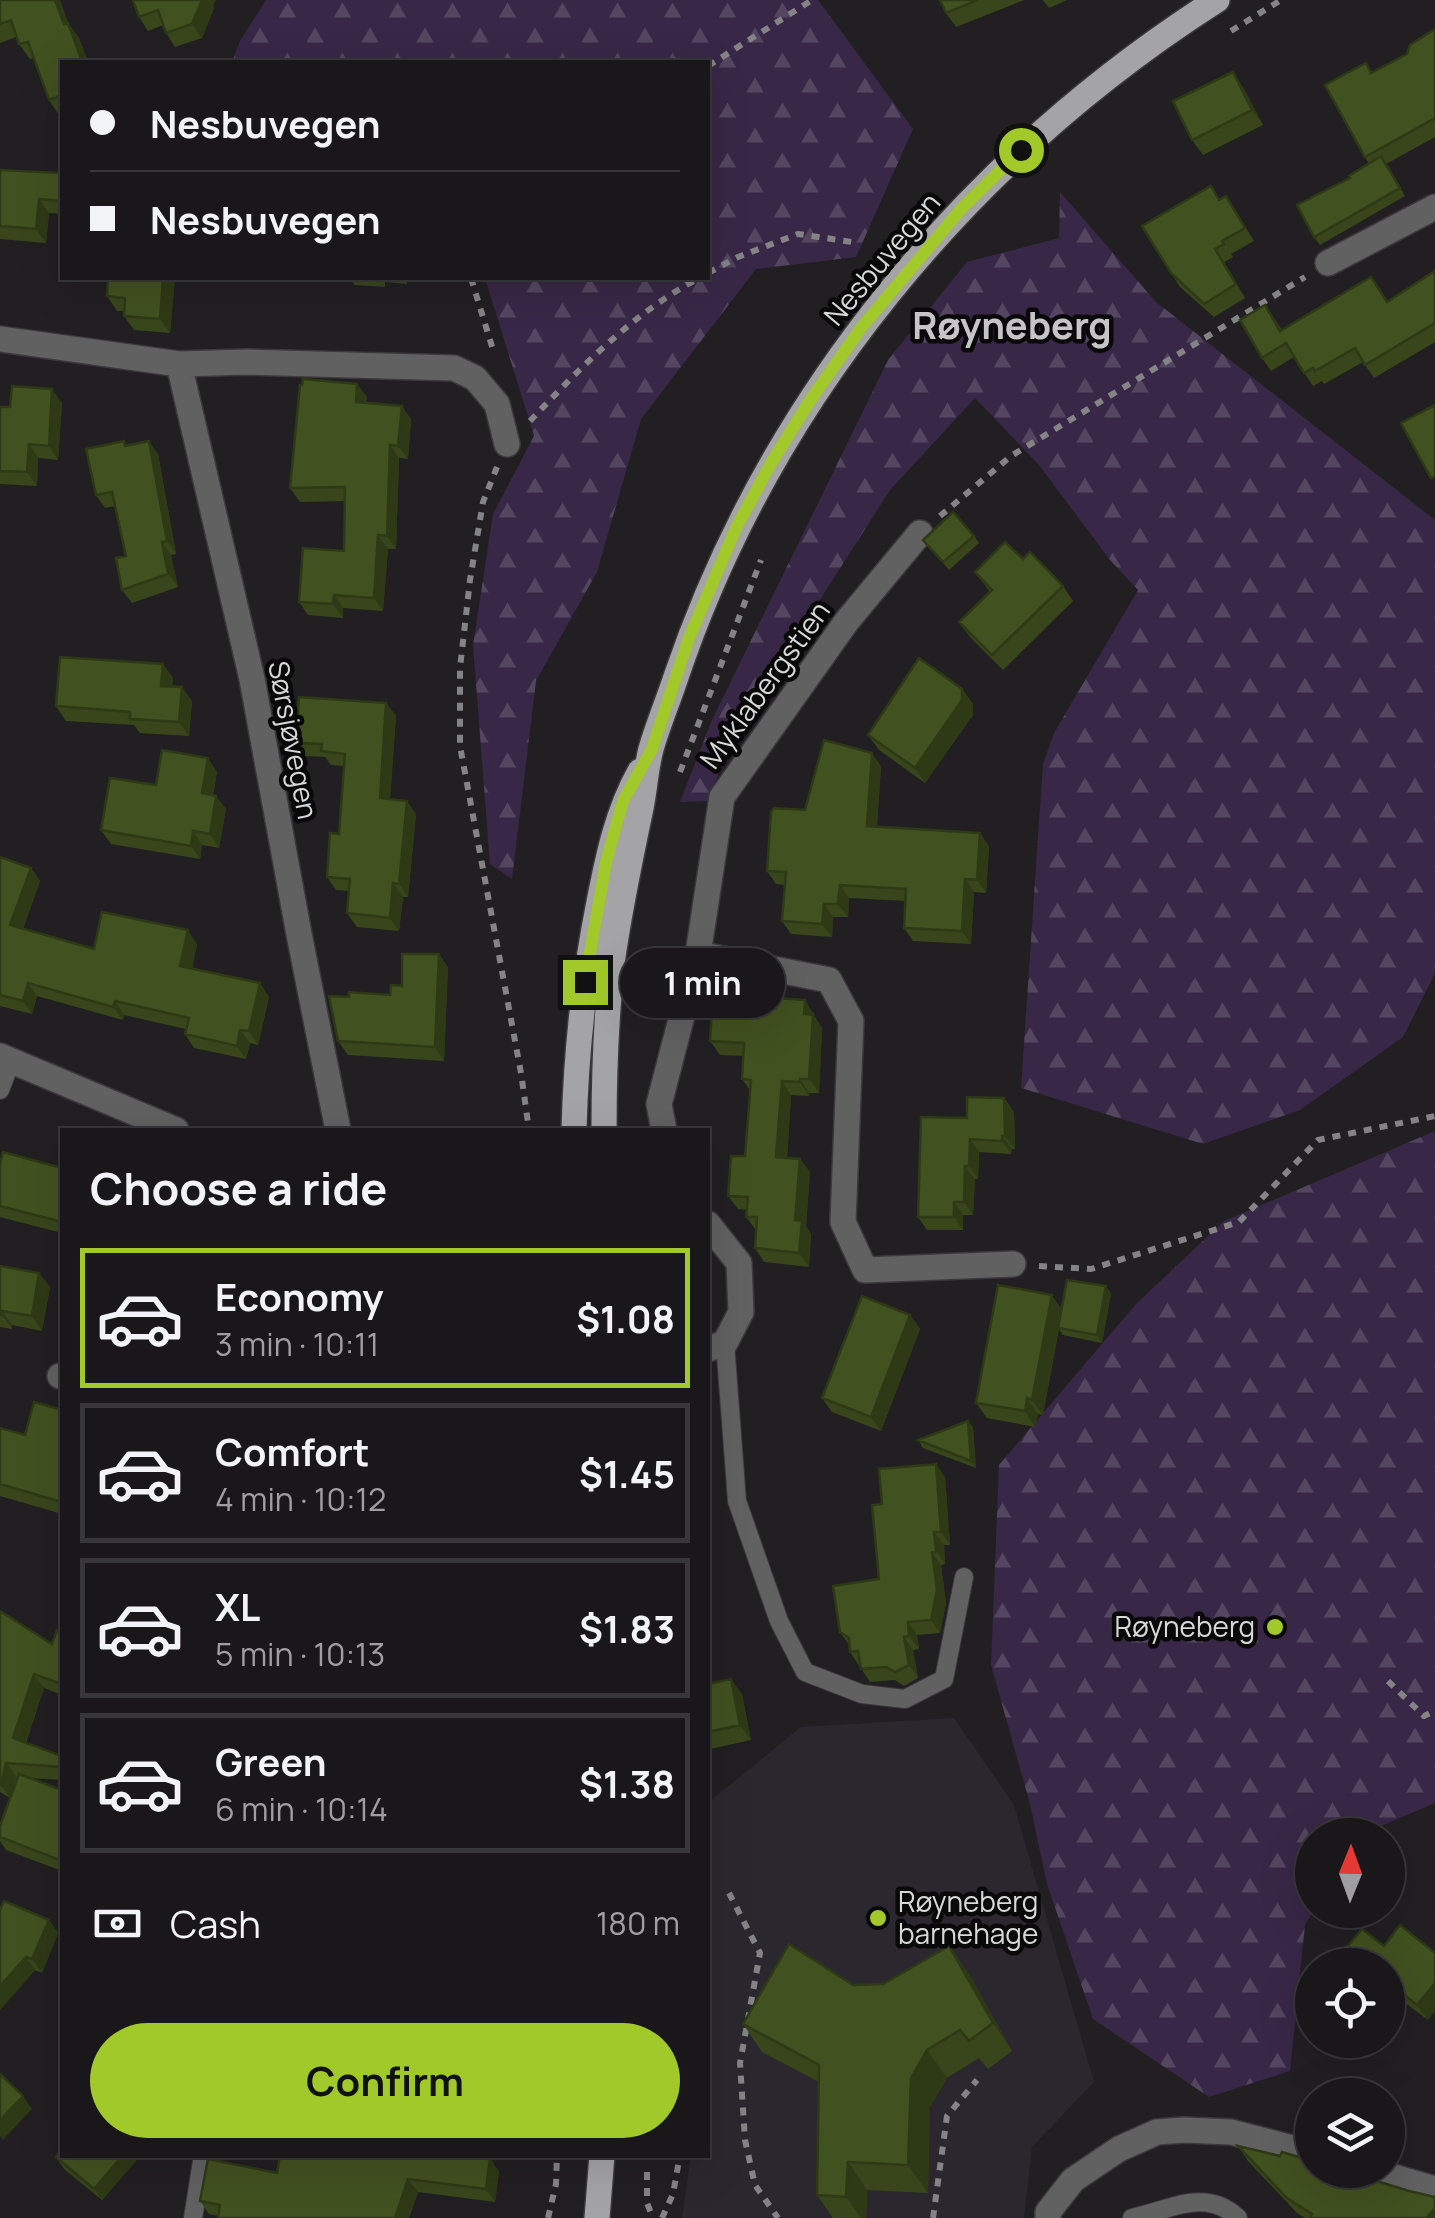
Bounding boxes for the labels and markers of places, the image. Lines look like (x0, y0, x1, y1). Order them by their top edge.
place label: Røyneberg (1115, 1607, 1255, 1645)
marker: Røyneberg (1264, 1616, 1286, 1638)
place label: Røyneberg barnehage (898, 1882, 1038, 1952)
marker: Røyneberg barnehage (867, 1907, 889, 1929)

